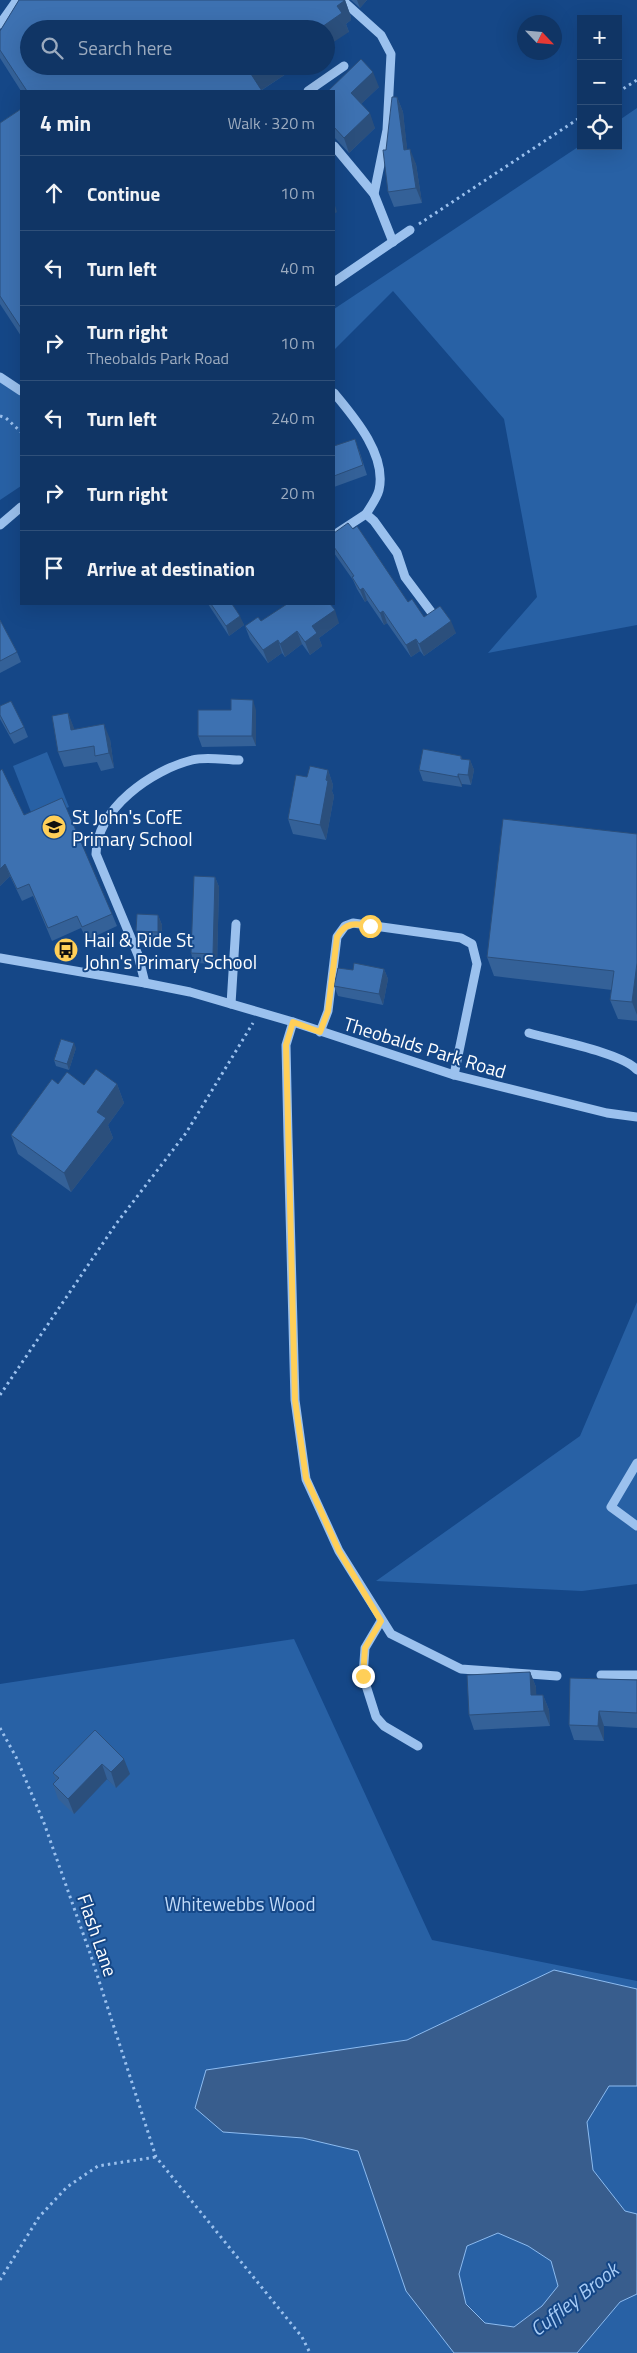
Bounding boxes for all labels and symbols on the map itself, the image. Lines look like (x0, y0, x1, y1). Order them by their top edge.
north arrow (517, 15, 562, 60)
place label: St John's CofE Primary School (72, 802, 193, 853)
school or university icon: St John's CofE Primary School (41, 814, 67, 840)
route start (359, 915, 382, 938)
place label: Hail & Ride St John's Primary School (84, 925, 257, 976)
bus stop icon: Hail & Ride St John's Primary School (53, 937, 79, 963)
street label: Theobalds Park Road (340, 1009, 510, 1085)
route end (352, 1665, 375, 1688)
park label: Whitewebbs Wood (165, 1889, 315, 1918)
street label: Flash Lane (70, 1890, 126, 1980)
water label: Cuffley Brook (523, 2253, 627, 2344)

